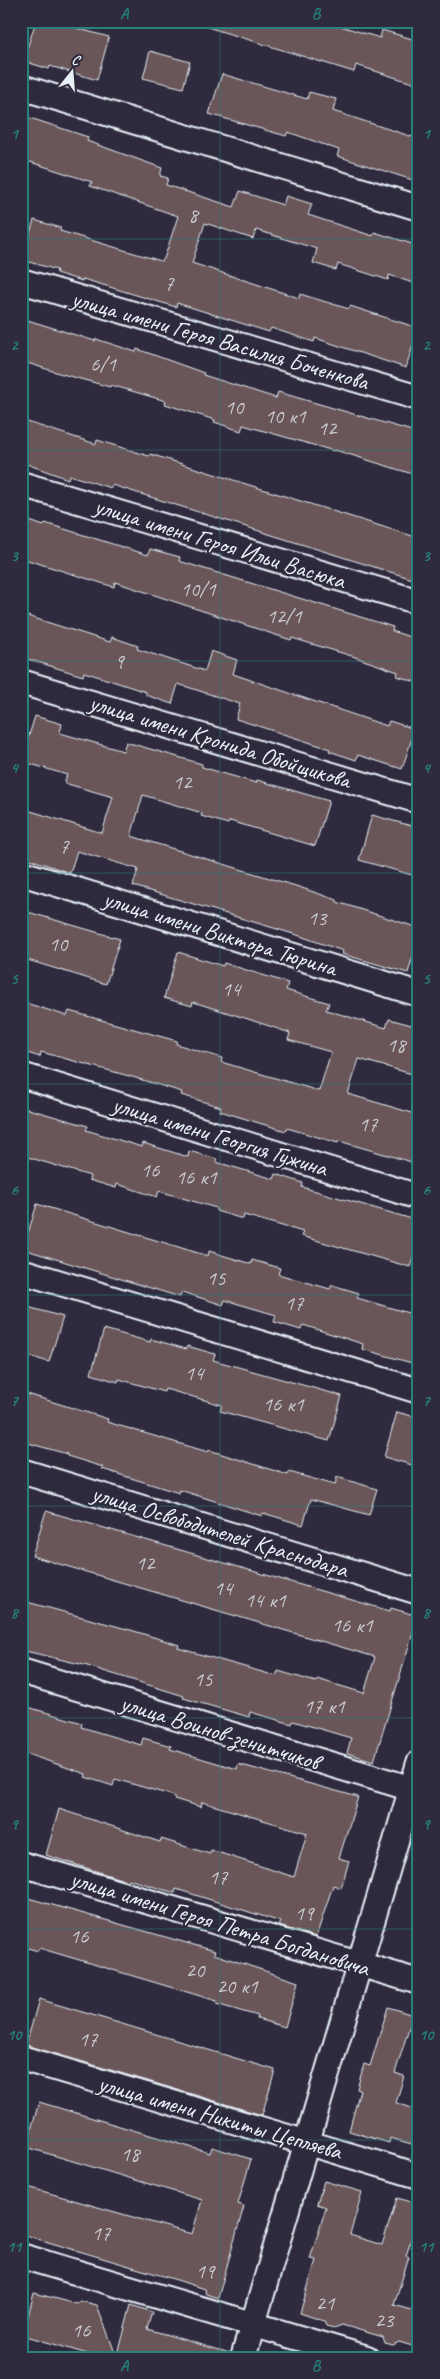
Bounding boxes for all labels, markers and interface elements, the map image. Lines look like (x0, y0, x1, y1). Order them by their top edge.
text: A (120, 4, 130, 24)
text: B (312, 4, 322, 24)
north arrow (48, 48, 98, 98)
text: С (70, 51, 83, 70)
text: 1 (10, 124, 19, 144)
text: 1 (422, 124, 431, 144)
house number: 8 (188, 202, 200, 228)
house number: 7 (164, 270, 175, 296)
street label: улица имени Героя Василия Боченкова (66, 283, 373, 397)
text: 2 (10, 335, 19, 355)
text: 2 (422, 335, 431, 355)
house number: 6/1 (90, 351, 117, 377)
house number: 10 (225, 394, 245, 420)
house number: 10 к1 (264, 403, 307, 429)
house number: 12 (318, 415, 338, 441)
street label: улица имени Героя Ильи Васюка (89, 490, 350, 596)
text: 3 (10, 546, 19, 566)
text: 3 (422, 546, 431, 566)
house number: 10/1 (180, 576, 217, 602)
house number: 12/1 (266, 603, 303, 629)
house number: 9 (114, 648, 125, 674)
street label: улица имени Кронида Обойщикова (84, 686, 356, 796)
text: 4 (10, 758, 19, 778)
text: 4 (422, 758, 431, 778)
house number: 12 (173, 769, 193, 795)
house number: 7 (59, 833, 70, 859)
street label: улица имени Виктора Тюрина (98, 883, 342, 983)
house number: 13 (308, 905, 328, 931)
house number: 10 (49, 931, 69, 957)
text: 5 (11, 969, 20, 989)
text: 5 (423, 969, 432, 989)
house number: 14 (222, 976, 243, 1002)
house number: 18 (387, 1032, 408, 1058)
street label: улица имени Георгия Гужина (107, 1088, 332, 1183)
house number: 17 (359, 1111, 379, 1137)
house number: 16 (141, 1157, 160, 1183)
house number: 16 к1 (175, 1164, 218, 1190)
text: 6 (10, 1180, 19, 1200)
text: 6 (422, 1180, 431, 1200)
house number: 15 (207, 1265, 227, 1291)
house number: 17 (285, 1290, 305, 1316)
house number: 14 (185, 1360, 206, 1386)
text: 7 (10, 1391, 19, 1411)
house number: 16 к1 (262, 1391, 305, 1417)
text: 7 (422, 1391, 431, 1411)
street label: улица Освободителей Краснодара (86, 1477, 353, 1585)
house number: 12 (136, 1550, 156, 1576)
house number: 14 (214, 1575, 235, 1601)
house number: 14 к1 (244, 1587, 287, 1613)
text: 8 (10, 1603, 19, 1623)
text: 8 (422, 1603, 431, 1623)
house number: 16 к1 (331, 1612, 374, 1638)
house number: 15 (194, 1666, 214, 1692)
street label: улица Воинов-зенитчиков (115, 1687, 327, 1779)
house number: 17 к1 (303, 1693, 346, 1719)
text: 9 (10, 1814, 19, 1834)
text: 9 (422, 1814, 431, 1834)
street label: улица имени Героя Петра Богдановича (65, 1863, 374, 1983)
house number: 17 (209, 1864, 229, 1890)
house number: 19 (295, 1900, 315, 1926)
house number: 16 (70, 1923, 89, 1949)
house number: 20 (186, 1957, 206, 1983)
house number: 20 к1 (216, 1973, 259, 1999)
text: 10 (7, 2025, 23, 2045)
text: 10 (419, 2025, 435, 2045)
house number: 17 (79, 2026, 99, 2052)
street label: улица имени Никиты Цепляева (93, 2067, 347, 2167)
house number: 18 (121, 2141, 142, 2167)
house number: 17 (92, 2220, 112, 2246)
text: 11 (7, 2237, 23, 2257)
text: 11 (419, 2237, 435, 2257)
house number: 19 (196, 2258, 216, 2284)
house number: 21 (316, 2290, 336, 2316)
house number: 23 (375, 2307, 395, 2333)
house number: 16 (72, 2317, 91, 2343)
text: A (120, 2356, 130, 2376)
text: B (312, 2356, 322, 2376)

